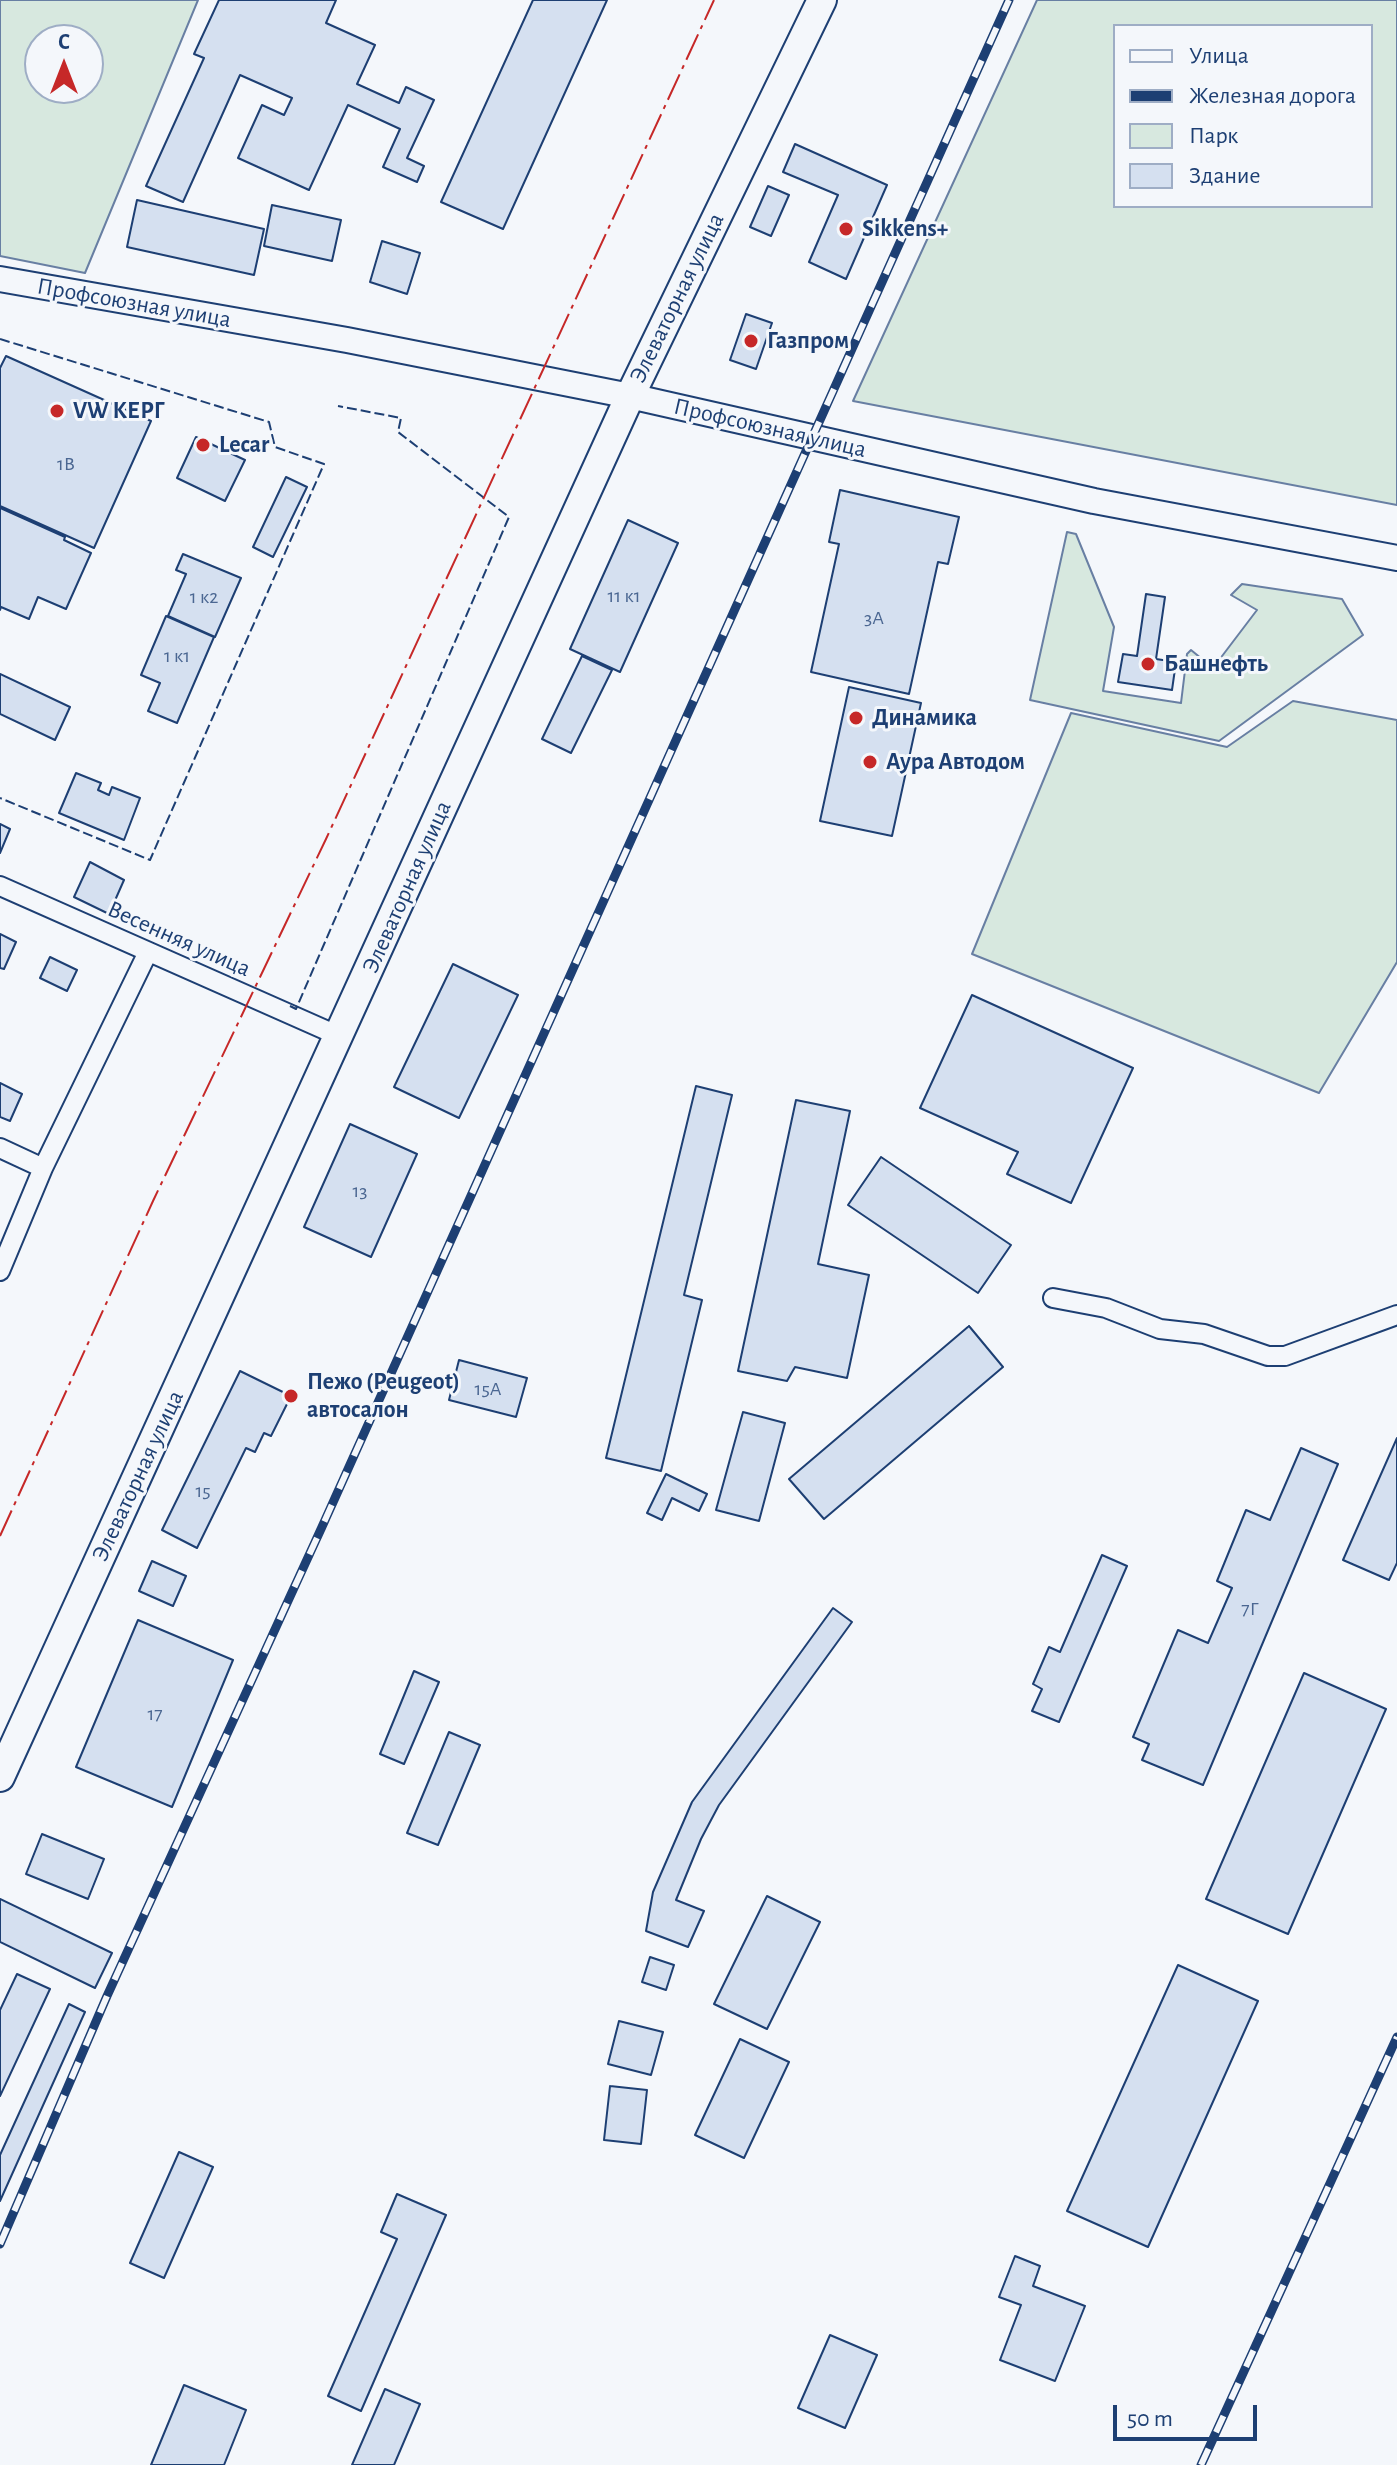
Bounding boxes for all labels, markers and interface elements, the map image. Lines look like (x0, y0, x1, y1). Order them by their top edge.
north arrow (24, 24, 104, 104)
legend (1113, 24, 1373, 208)
text: С (58, 31, 70, 53)
text: Улица (1189, 44, 1249, 68)
text: Железная дорога (1189, 84, 1356, 108)
text: Парк (1189, 124, 1238, 148)
text: Здание (1189, 164, 1260, 188)
street label: Элеваторная улица (623, 208, 731, 388)
place label: Sikkens+ (862, 215, 948, 243)
marker: Sikkens+ (837, 220, 855, 238)
street label: Профсоюзная улица (35, 272, 233, 334)
place label: Газпром (767, 327, 849, 355)
marker: Газпром (742, 332, 760, 350)
street label: Профсоюзная улица (671, 392, 869, 464)
place label: VW КЕРГ (73, 397, 165, 425)
marker: VW КЕРГ (48, 402, 66, 420)
place label: Lecar (219, 431, 269, 459)
marker: Lecar (194, 436, 212, 454)
house number: 1В (57, 452, 75, 476)
house number: 11 к1 (607, 584, 641, 608)
house number: 1 к2 (190, 585, 218, 609)
house number: 3А (864, 606, 884, 630)
house number: 1 к1 (164, 644, 190, 668)
place label: Башнефть (1164, 650, 1268, 678)
marker: Башнефть (1139, 655, 1157, 673)
place label: Динамика (872, 704, 977, 732)
marker: Динамика (847, 709, 865, 727)
place label: Аура Автодом (886, 748, 1025, 776)
marker: Аура Автодом (861, 753, 879, 771)
street label: Элеваторная улица (356, 796, 458, 978)
street label: Весенняя улица (103, 895, 255, 983)
house number: 13 (352, 1179, 368, 1203)
place label: Пежо (Peugeot) автосалон (307, 1368, 460, 1424)
house number: 15А (475, 1377, 501, 1401)
street label: Элеваторная улица (86, 1386, 190, 1566)
marker: Пежо (Peugeot) автосалон (282, 1387, 300, 1405)
house number: 15 (195, 1479, 211, 1503)
house number: 7Г (1241, 1597, 1259, 1621)
house number: 17 (147, 1702, 163, 1726)
scale bar (1117, 2389, 1261, 2439)
text: 50 m (1127, 2407, 1173, 2431)

